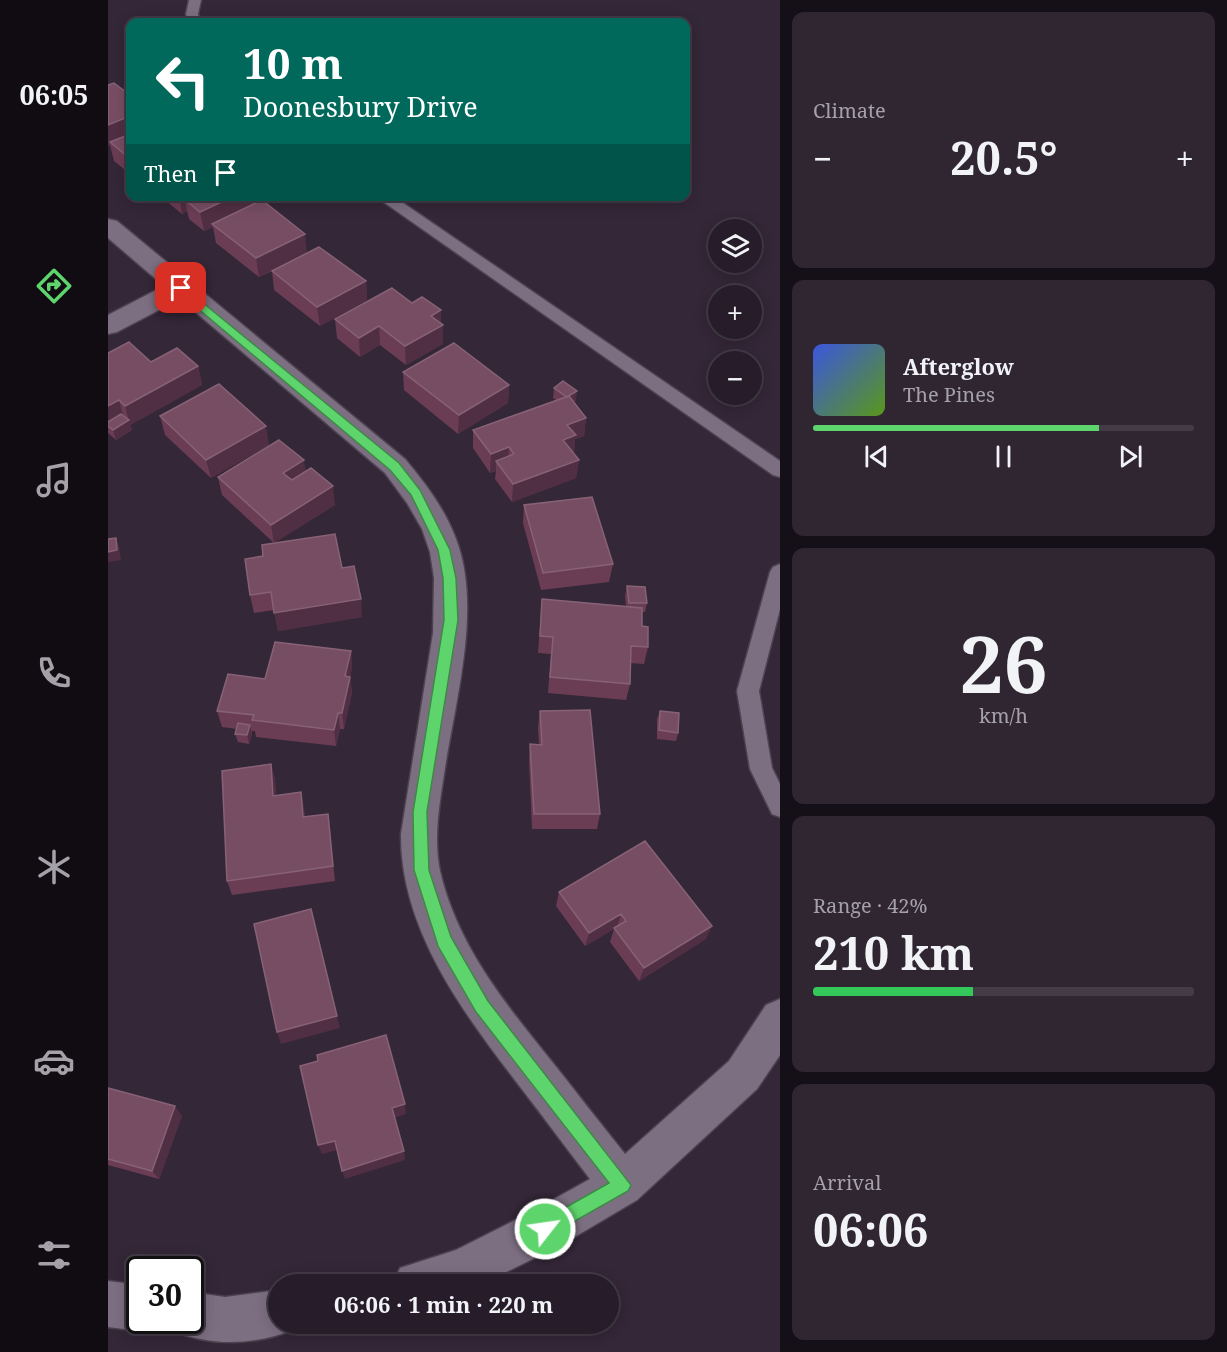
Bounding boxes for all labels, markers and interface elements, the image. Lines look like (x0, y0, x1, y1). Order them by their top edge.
text: 10 m (243, 34, 343, 91)
icon: left (144, 42, 222, 120)
text: 06:05 (19, 76, 89, 113)
text: Doonesbury Drive (243, 88, 478, 125)
text: Climate (813, 97, 886, 124)
text: 20.5° (950, 127, 1058, 188)
text: − (813, 136, 832, 181)
text: + (1176, 136, 1194, 181)
icon: arrive (209, 156, 242, 189)
text: Then (144, 158, 197, 188)
map controls (708, 219, 762, 405)
button: layers (708, 219, 762, 273)
pin (155, 262, 206, 313)
icon: directions (33, 265, 75, 307)
icon: arrive (164, 271, 197, 304)
button: + (708, 285, 762, 339)
button: − (708, 351, 762, 405)
text: Afterglow (903, 351, 1014, 381)
text: The Pines (903, 381, 995, 408)
icon: previous (860, 440, 893, 473)
icon: pause (987, 440, 1020, 473)
icon: next (1114, 440, 1147, 473)
icon: music (33, 459, 75, 501)
text: 26 (959, 610, 1048, 716)
icon: phone (33, 652, 75, 694)
text: km/h (979, 702, 1028, 729)
icon: climate (33, 846, 75, 888)
text: Range · 42% (813, 892, 927, 919)
text: 210 km (813, 922, 974, 983)
icon: car (33, 1040, 75, 1082)
text: Arrival (813, 1169, 881, 1196)
position arrow (513, 1197, 577, 1261)
text: 06:06 (813, 1199, 928, 1260)
icon: filters (33, 1234, 75, 1276)
speed limit sign: 30 (126, 1256, 204, 1334)
text: 06:06 · 1 min · 220 m (334, 1289, 553, 1319)

